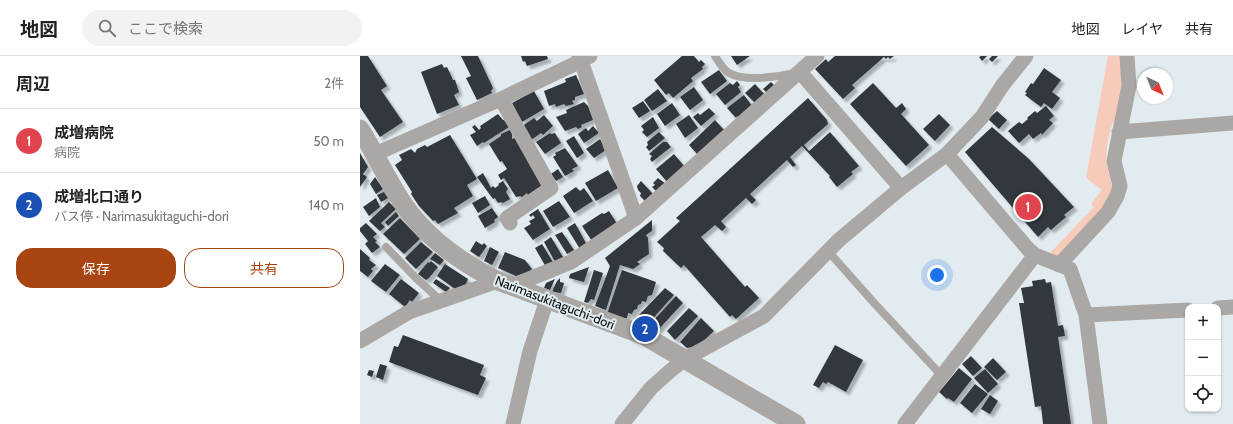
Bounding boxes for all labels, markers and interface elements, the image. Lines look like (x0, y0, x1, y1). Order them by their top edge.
search box (82, 10, 362, 46)
icon: search (96, 17, 118, 39)
text: 地図 (20, 18, 58, 41)
text: ここで検索 (128, 20, 203, 38)
text: 地図 (1071, 20, 1099, 38)
text: レイヤ (1121, 20, 1163, 38)
text: 共有 (1185, 20, 1213, 38)
north arrow (1137, 68, 1173, 104)
text: 周辺 (16, 74, 50, 94)
text: 2件 (324, 75, 344, 91)
text: 成増病院 (54, 124, 114, 142)
text: 1 (27, 133, 31, 149)
text: 50 m (314, 133, 344, 149)
text: 病院 (54, 144, 80, 160)
text: 成増北口通り (54, 188, 144, 206)
pin: 1 (1015, 192, 1041, 222)
text: 2 (26, 197, 32, 213)
text: 140 m (309, 197, 344, 213)
text: バス停 · Narimasukitaguchi-dori (54, 208, 229, 224)
button: 保存 (16, 248, 176, 288)
button: 共有 (184, 248, 344, 288)
your location (927, 265, 947, 285)
street label: Narimasukitaguchi-dori (493, 272, 617, 332)
map controls (1185, 304, 1221, 412)
button: + (1185, 304, 1221, 340)
pin: 2 (632, 314, 658, 344)
button: − (1185, 340, 1221, 376)
button: locate (1185, 376, 1221, 412)

